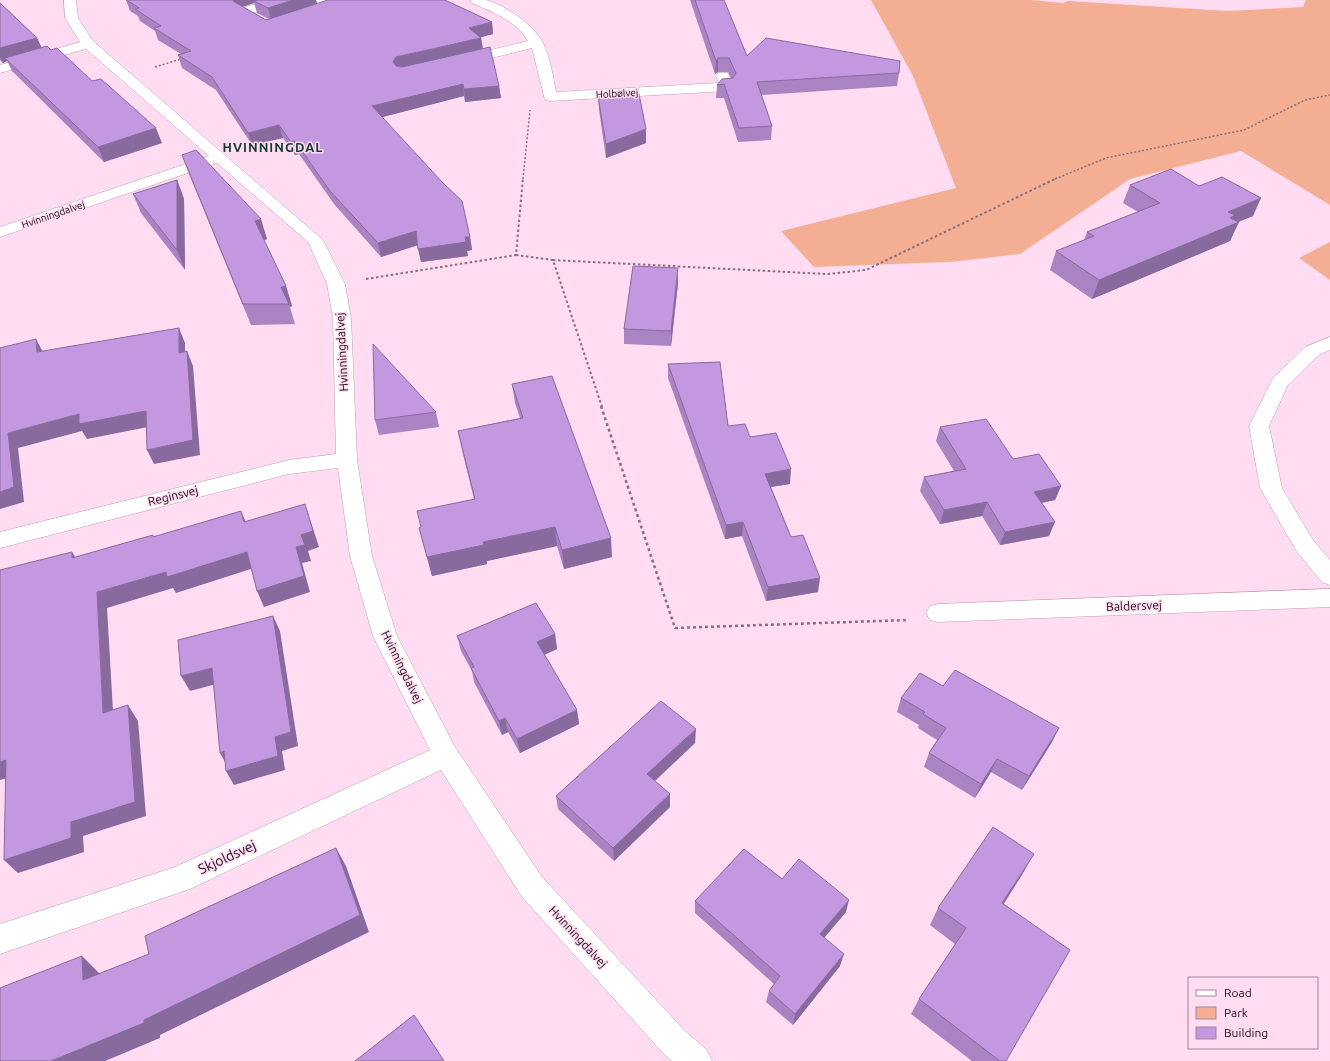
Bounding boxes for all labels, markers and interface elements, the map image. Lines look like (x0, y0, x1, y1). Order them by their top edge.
street label: Holbølvej (595, 87, 639, 100)
district label: HVINNINGDAL (223, 140, 323, 154)
street label: Hvinningdalvej (20, 199, 86, 230)
street label: Hvinningdalvej (333, 312, 350, 392)
street label: Reginsvej (146, 483, 199, 508)
street label: Baldersvej (1106, 598, 1162, 613)
street label: Hvinningdalvej (379, 628, 426, 705)
street label: Skjoldsvej (196, 837, 258, 877)
street label: Hvinningdalvej (547, 903, 610, 970)
legend (1188, 977, 1318, 1049)
text: Road (1224, 986, 1252, 999)
text: Park (1224, 1006, 1248, 1019)
text: Building (1224, 1026, 1268, 1039)

